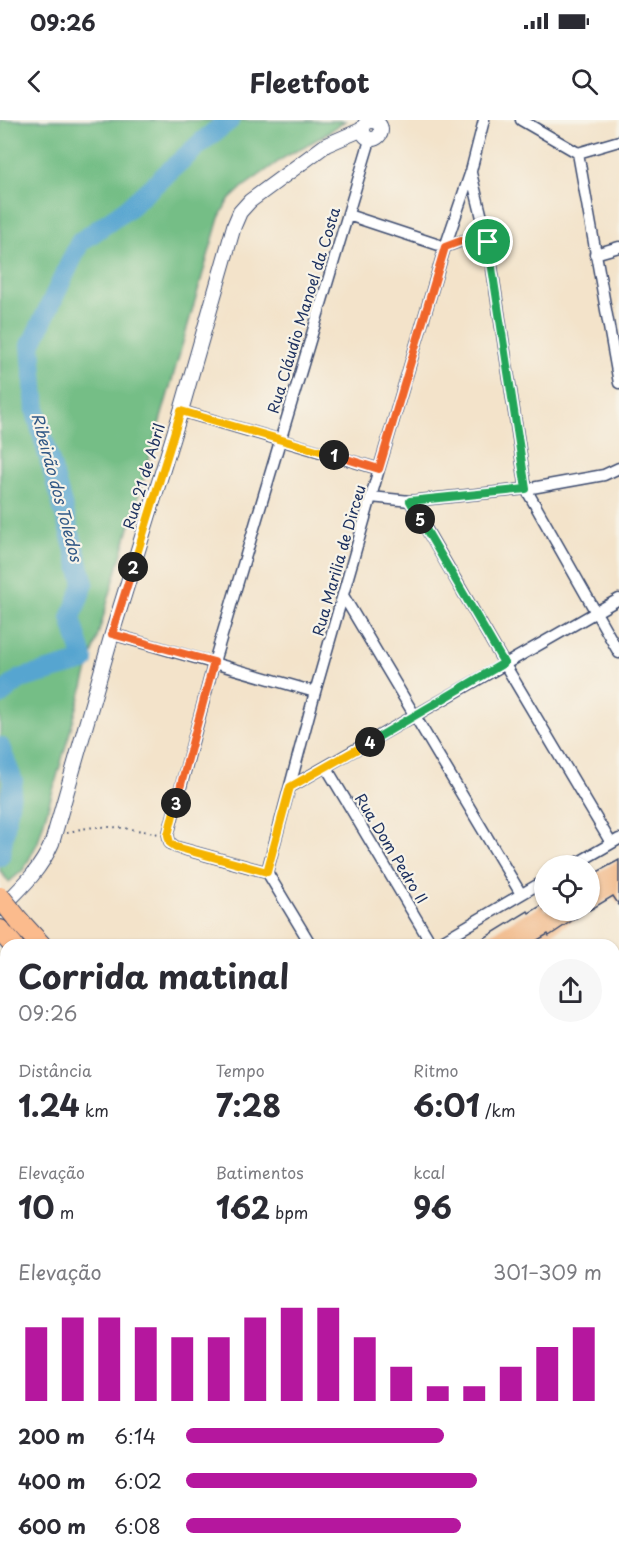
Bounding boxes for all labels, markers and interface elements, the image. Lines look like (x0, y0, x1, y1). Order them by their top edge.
text: 09:26 (30, 5, 96, 38)
text: Fleetfoot (249, 61, 370, 102)
icon: back (18, 65, 51, 98)
icon: search (568, 65, 601, 98)
street label: Rua Cláudio Manoel da Costa (261, 203, 346, 416)
pin (462, 216, 513, 267)
icon: arrive (471, 225, 504, 258)
water label: Ribeirão dos Toledos (27, 410, 90, 565)
street label: Rua 21 de Abril (116, 420, 170, 532)
pin: 1 (319, 440, 349, 470)
text: 1 (330, 443, 338, 467)
street label: Rua Marilia de Dirceu (305, 482, 371, 638)
pin: 5 (405, 504, 435, 534)
text: 5 (415, 507, 425, 531)
pin: 2 (118, 552, 148, 582)
text: 2 (127, 555, 139, 579)
pin: 4 (355, 727, 385, 757)
text: 4 (365, 730, 375, 754)
pin: 3 (161, 788, 191, 818)
street label: Rua Dom Pedro II (350, 788, 434, 908)
text: 3 (171, 791, 181, 815)
map controls (534, 855, 600, 921)
button: locate (534, 855, 600, 921)
text: Corrida matinal (18, 950, 289, 1000)
button: share (539, 959, 602, 1022)
text: 09:26 (18, 998, 77, 1028)
text: Distância (18, 1058, 92, 1082)
text: Tempo (216, 1058, 265, 1082)
text: Ritmo (413, 1058, 458, 1082)
text: 1.24 (18, 1082, 80, 1127)
text: 7:28 (216, 1082, 281, 1127)
text: 6:01 (413, 1082, 480, 1127)
text: km (80, 1098, 109, 1122)
text: /km (480, 1098, 516, 1122)
text: Elevação (18, 1160, 85, 1184)
text: Batimentos (216, 1160, 304, 1184)
text: kcal (413, 1160, 445, 1184)
text: 10 (18, 1184, 55, 1229)
text: 162 (216, 1184, 270, 1229)
text: 96 (413, 1184, 452, 1229)
text: m (55, 1200, 74, 1224)
text: bpm (270, 1200, 308, 1224)
text: Elevação (18, 1257, 102, 1287)
text: 301–309 m (493, 1257, 602, 1287)
text: 200 m (18, 1421, 85, 1451)
text: 6:14 (114, 1421, 156, 1451)
text: 400 m (18, 1466, 86, 1496)
text: 6:02 (114, 1466, 162, 1496)
text: 600 m (18, 1511, 86, 1541)
text: 6:08 (114, 1511, 161, 1541)

